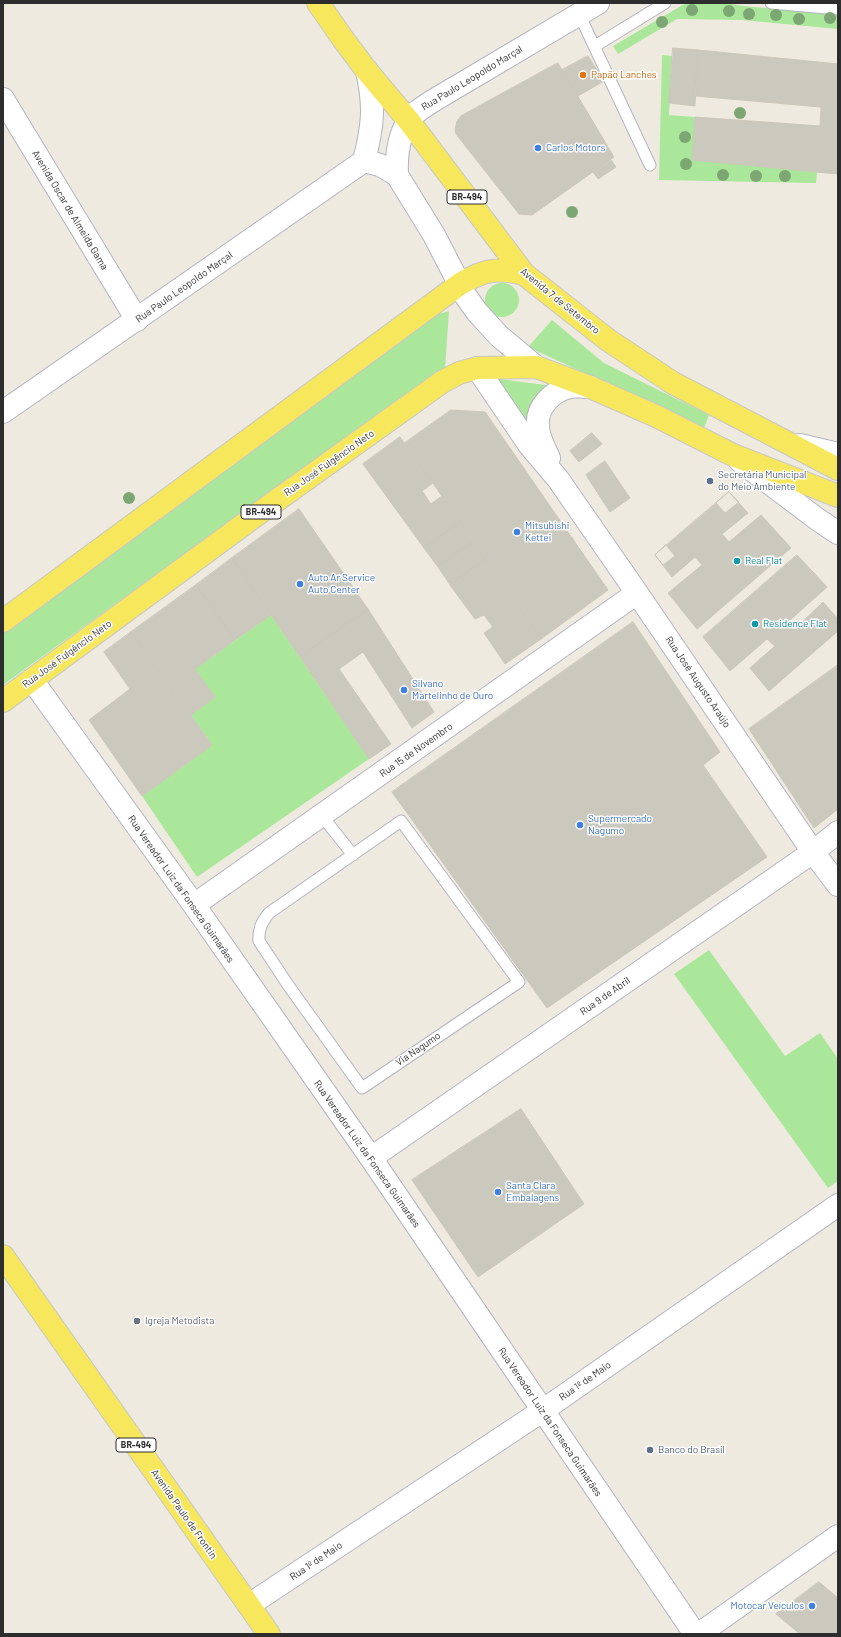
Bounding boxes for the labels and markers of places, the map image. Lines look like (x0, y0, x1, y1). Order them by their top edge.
place label: Papão Lanches (591, 69, 657, 81)
marker: Papão Lanches (578, 70, 588, 80)
place label: Carlos Motors (546, 142, 605, 154)
marker: Carlos Motors (533, 143, 543, 153)
place label: Secretária Municipal do Meio Ambiente (718, 469, 806, 492)
marker: Secretária Municipal do Meio Ambiente (705, 476, 715, 486)
place label: Mitsubishi Kettei (525, 520, 569, 544)
marker: Mitsubishi Kettei (512, 527, 522, 537)
place label: Real Flat (745, 555, 782, 567)
marker: Real Flat (732, 556, 742, 566)
place label: Auto Ar Service Auto Center (308, 572, 375, 596)
marker: Auto Ar Service Auto Center (295, 579, 305, 589)
place label: Residence Flat (763, 618, 827, 630)
marker: Residence Flat (750, 619, 760, 629)
place label: Silvano Martelinho de Ouro (412, 678, 493, 702)
marker: Silvano Martelinho de Ouro (399, 685, 409, 695)
place label: Supermercado Nagumo (588, 813, 652, 836)
marker: Supermercado Nagumo (575, 820, 585, 830)
place label: Santa Clara Embalagens (506, 1180, 559, 1204)
marker: Santa Clara Embalagens (493, 1187, 503, 1197)
place label: Igreja Metodista (145, 1315, 214, 1327)
marker: Igreja Metodista (132, 1316, 142, 1326)
place label: Banco do Brasil (658, 1444, 725, 1456)
marker: Banco do Brasil (645, 1445, 655, 1455)
place label: Motocar Veículos (731, 1600, 804, 1612)
marker: Motocar Veículos (807, 1601, 817, 1611)

